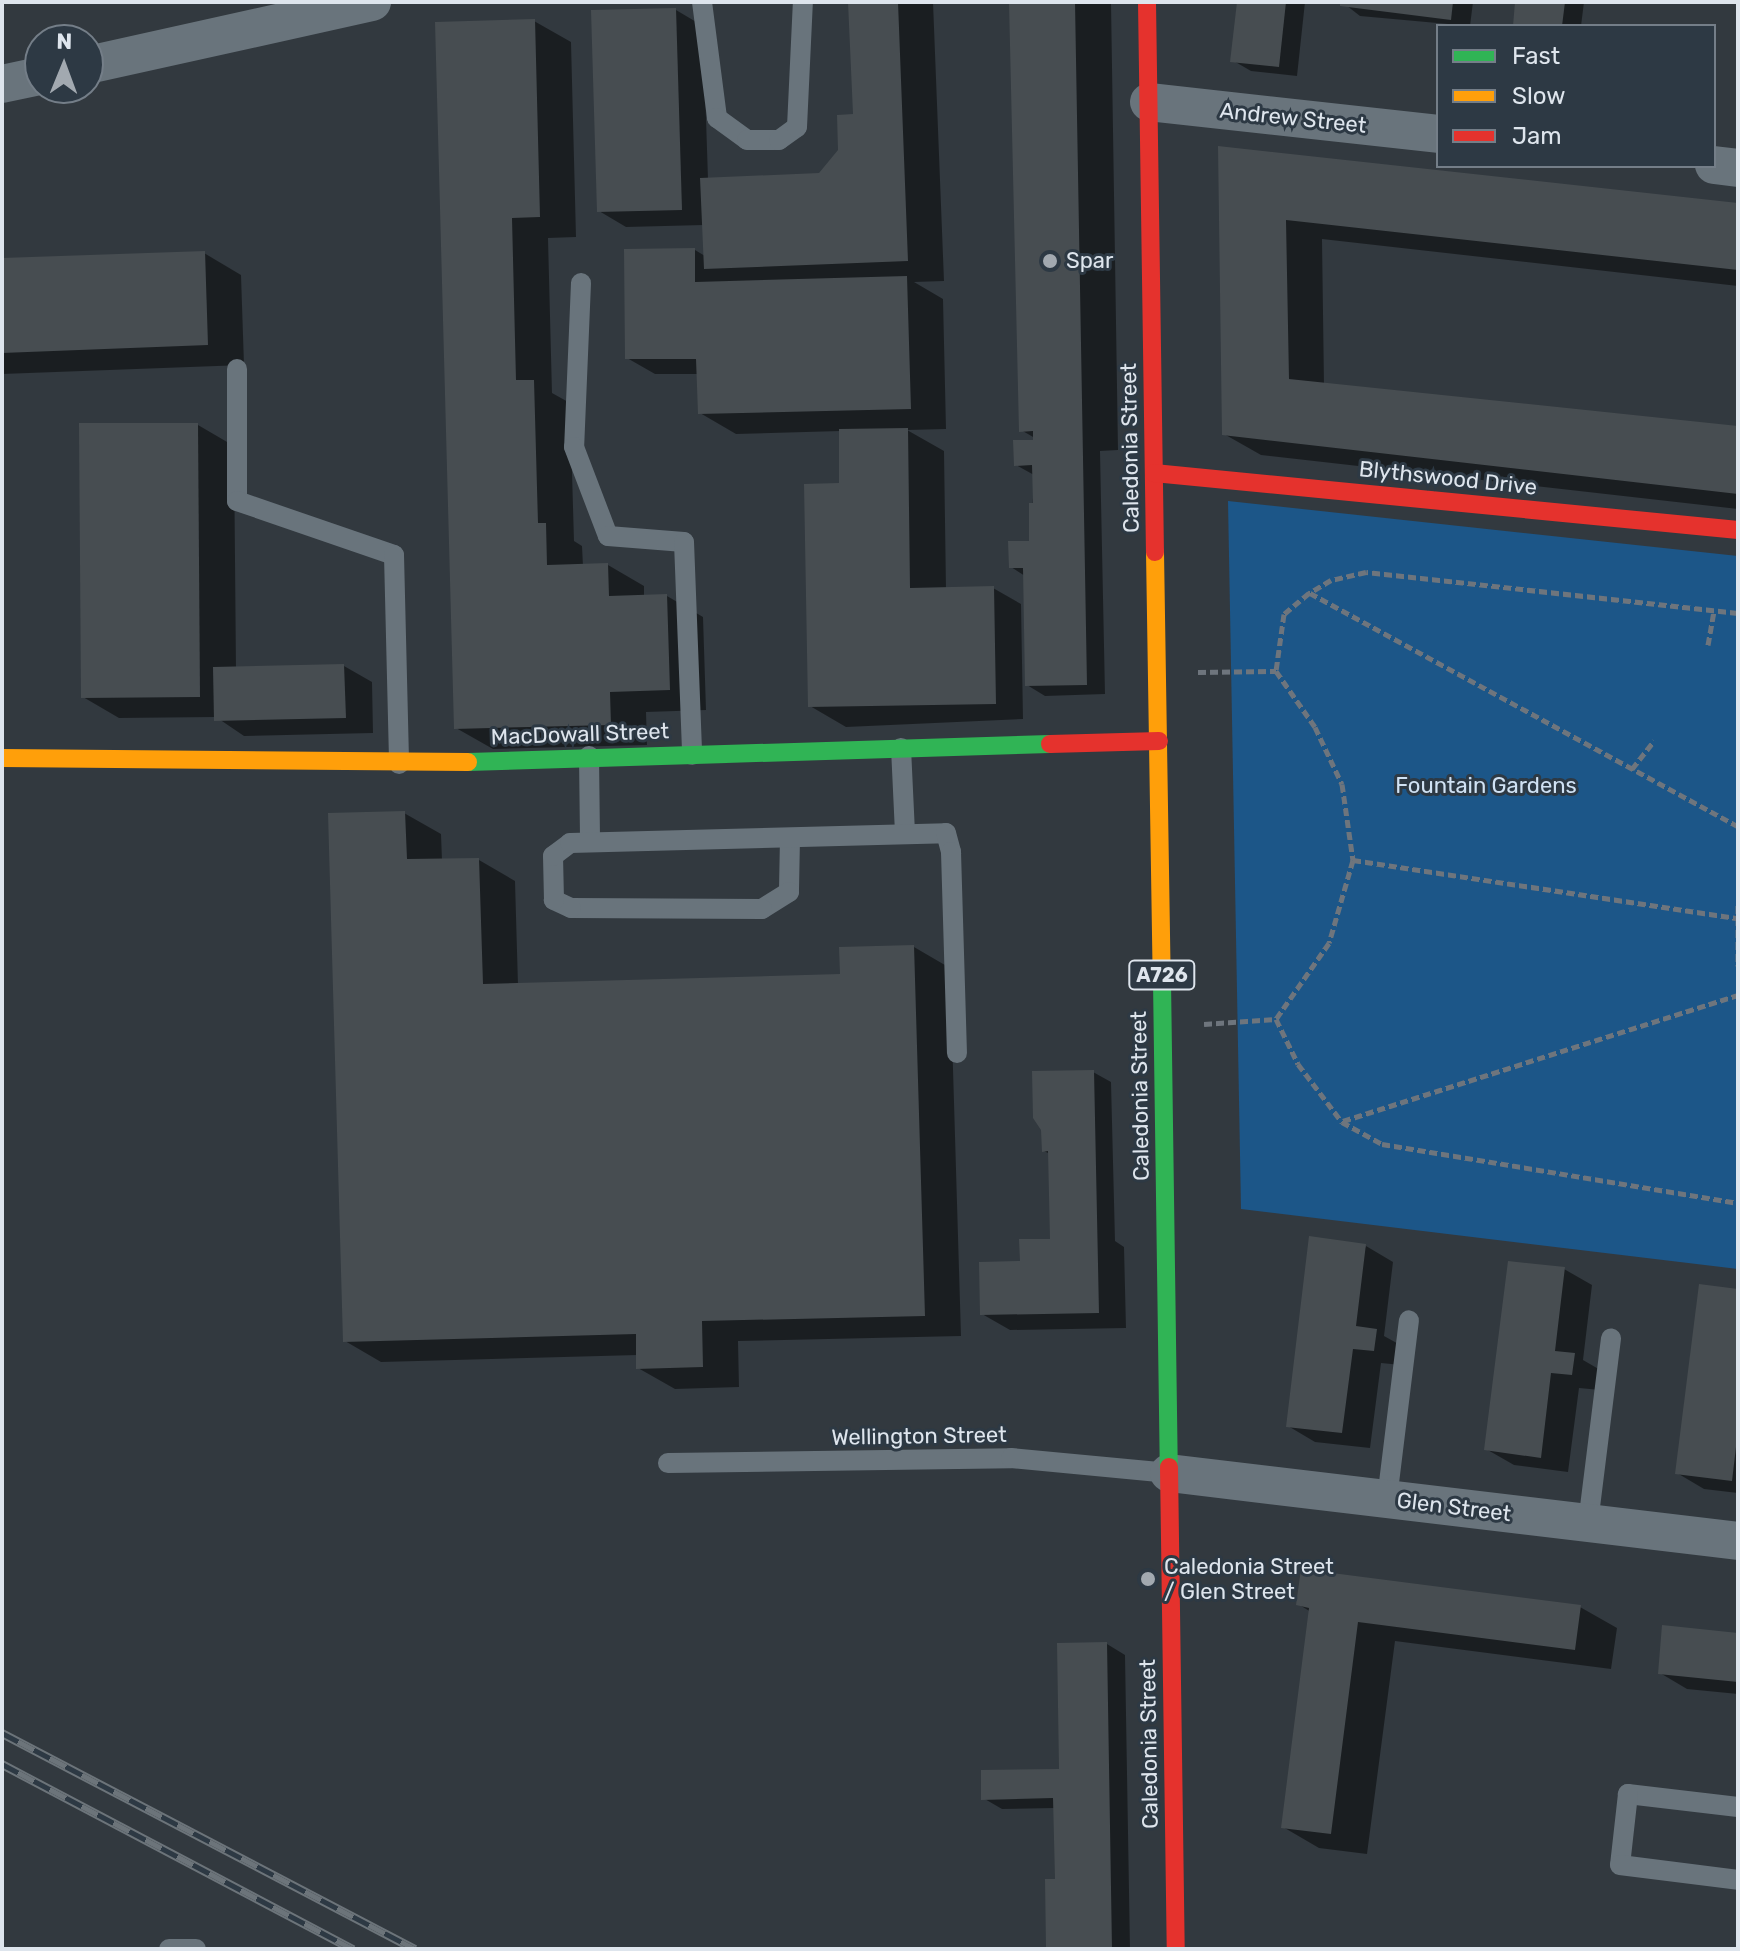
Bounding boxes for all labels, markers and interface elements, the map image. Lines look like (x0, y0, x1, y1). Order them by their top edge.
north arrow (24, 24, 104, 104)
legend (1436, 24, 1716, 168)
text: N (56, 28, 73, 55)
text: Fast (1512, 42, 1560, 70)
text: Slow (1512, 82, 1565, 110)
street label: Andrew Street (1218, 97, 1368, 139)
text: Jam (1512, 122, 1562, 150)
place label: Spar (1066, 248, 1113, 274)
marker: Spar (1041, 252, 1059, 270)
street label: Caledonia Street (1115, 363, 1145, 533)
street label: Blythswood Drive (1358, 456, 1538, 500)
street label: MacDowall Street (490, 718, 670, 750)
park label: Fountain Gardens (1395, 773, 1577, 799)
road number: A726 (1128, 959, 1196, 991)
street label: Caledonia Street (1125, 1011, 1155, 1181)
street label: Wellington Street (831, 1421, 1007, 1451)
street label: Glen Street (1395, 1487, 1513, 1527)
place label: Caledonia Street / Glen Street (1164, 1553, 1334, 1604)
marker: Caledonia Street / Glen Street (1139, 1570, 1157, 1588)
street label: Caledonia Street (1134, 1659, 1164, 1829)

